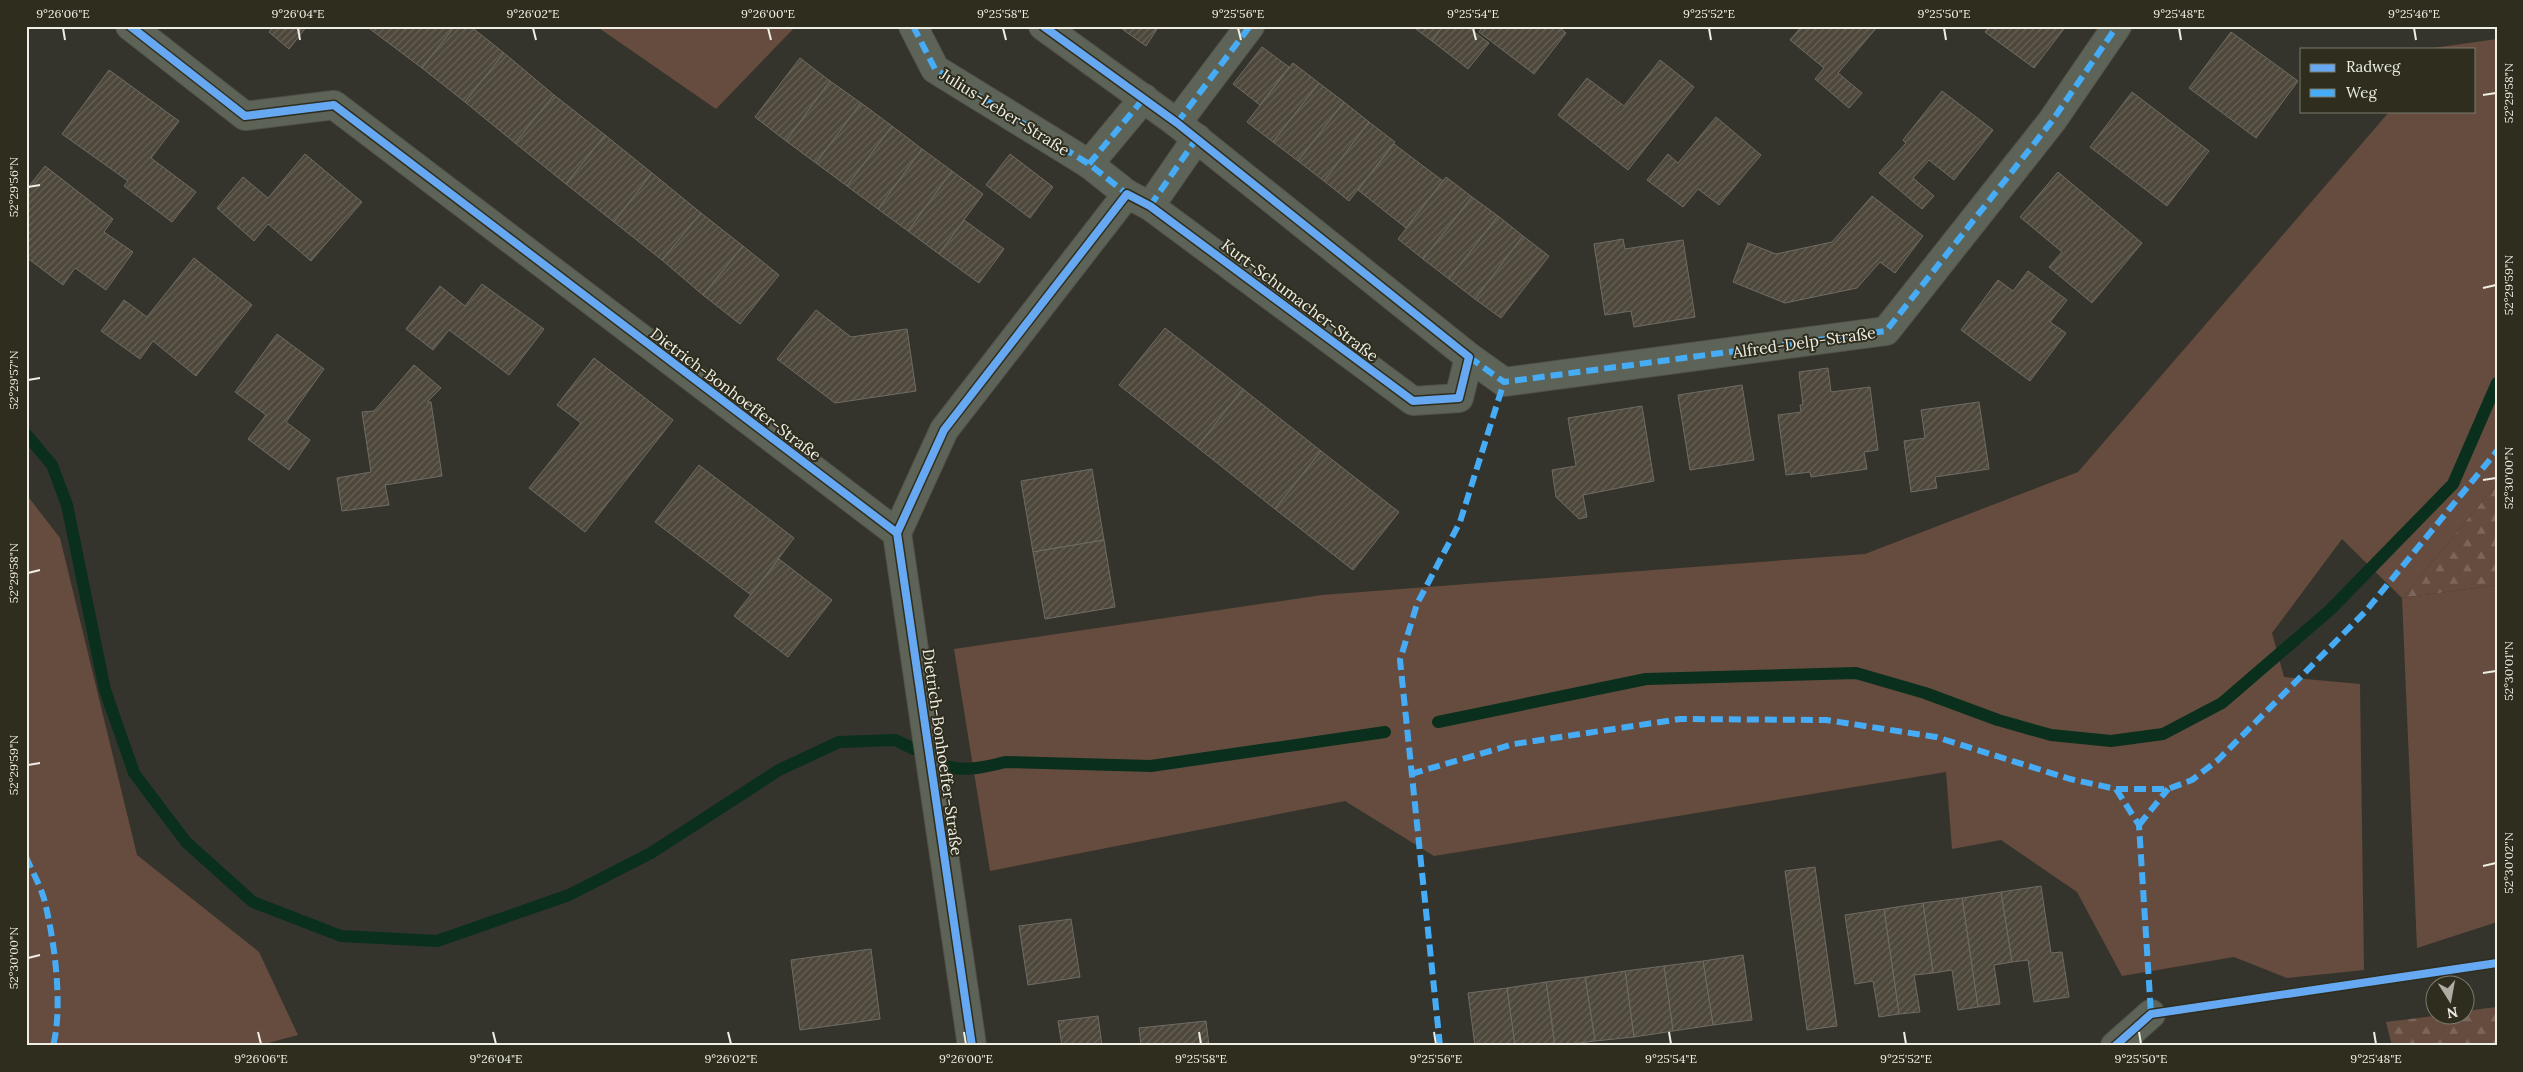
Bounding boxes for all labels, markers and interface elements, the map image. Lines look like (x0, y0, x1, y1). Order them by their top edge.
text: 9°26'06"E (36, 6, 90, 21)
text: 9°26'04"E (271, 6, 325, 21)
text: 9°26'02"E (506, 6, 560, 21)
text: 9°26'00"E (741, 6, 795, 21)
text: 9°25'58"E (977, 6, 1029, 21)
text: 9°25'56"E (1212, 6, 1264, 21)
text: 9°25'54"E (1447, 6, 1499, 21)
text: 9°25'52"E (1683, 6, 1735, 21)
text: 9°25'50"E (1918, 6, 1970, 21)
text: 9°25'48"E (2153, 6, 2205, 21)
text: 9°25'46"E (2388, 6, 2440, 21)
legend (2300, 48, 2476, 112)
text: Radweg (2346, 57, 2401, 76)
street label: Julius-Leber-Straße (936, 63, 1074, 160)
text: 52°29'58"N (2501, 63, 2516, 123)
text: Weg (2346, 83, 2377, 102)
text: 52°29'56"N (6, 157, 21, 217)
street label: Kurt-Schumacher-Straße (1218, 234, 1383, 366)
text: 52°29'59"N (2501, 255, 2516, 315)
street label: Alfred-Delp-Straße (1730, 322, 1877, 362)
street label: Dietrich-Bonhoeffer-Straße (647, 323, 826, 465)
text: 52°29'57"N (6, 350, 21, 410)
text: 52°30'00"N (2501, 447, 2516, 509)
text: 52°29'58"N (6, 543, 21, 603)
text: 52°30'01"N (2501, 641, 2516, 701)
street label: Dietrich-Bonhoeffer-Straße (919, 647, 967, 857)
text: 52°29'59"N (6, 735, 21, 795)
text: 52°30'02"N (2501, 832, 2516, 894)
text: 52°30'00"N (6, 927, 21, 989)
north arrow (2426, 974, 2476, 1024)
text: N (2445, 1003, 2460, 1023)
text: 9°26'06"E (234, 1051, 288, 1066)
text: 9°26'04"E (469, 1051, 523, 1066)
text: 9°26'02"E (704, 1051, 758, 1066)
text: 9°26'00"E (939, 1051, 993, 1066)
text: 9°25'58"E (1175, 1051, 1227, 1066)
text: 9°25'56"E (1410, 1051, 1462, 1066)
text: 9°25'54"E (1645, 1051, 1697, 1066)
text: 9°25'52"E (1880, 1051, 1932, 1066)
text: 9°25'50"E (2115, 1051, 2167, 1066)
text: 9°25'48"E (2350, 1051, 2402, 1066)

